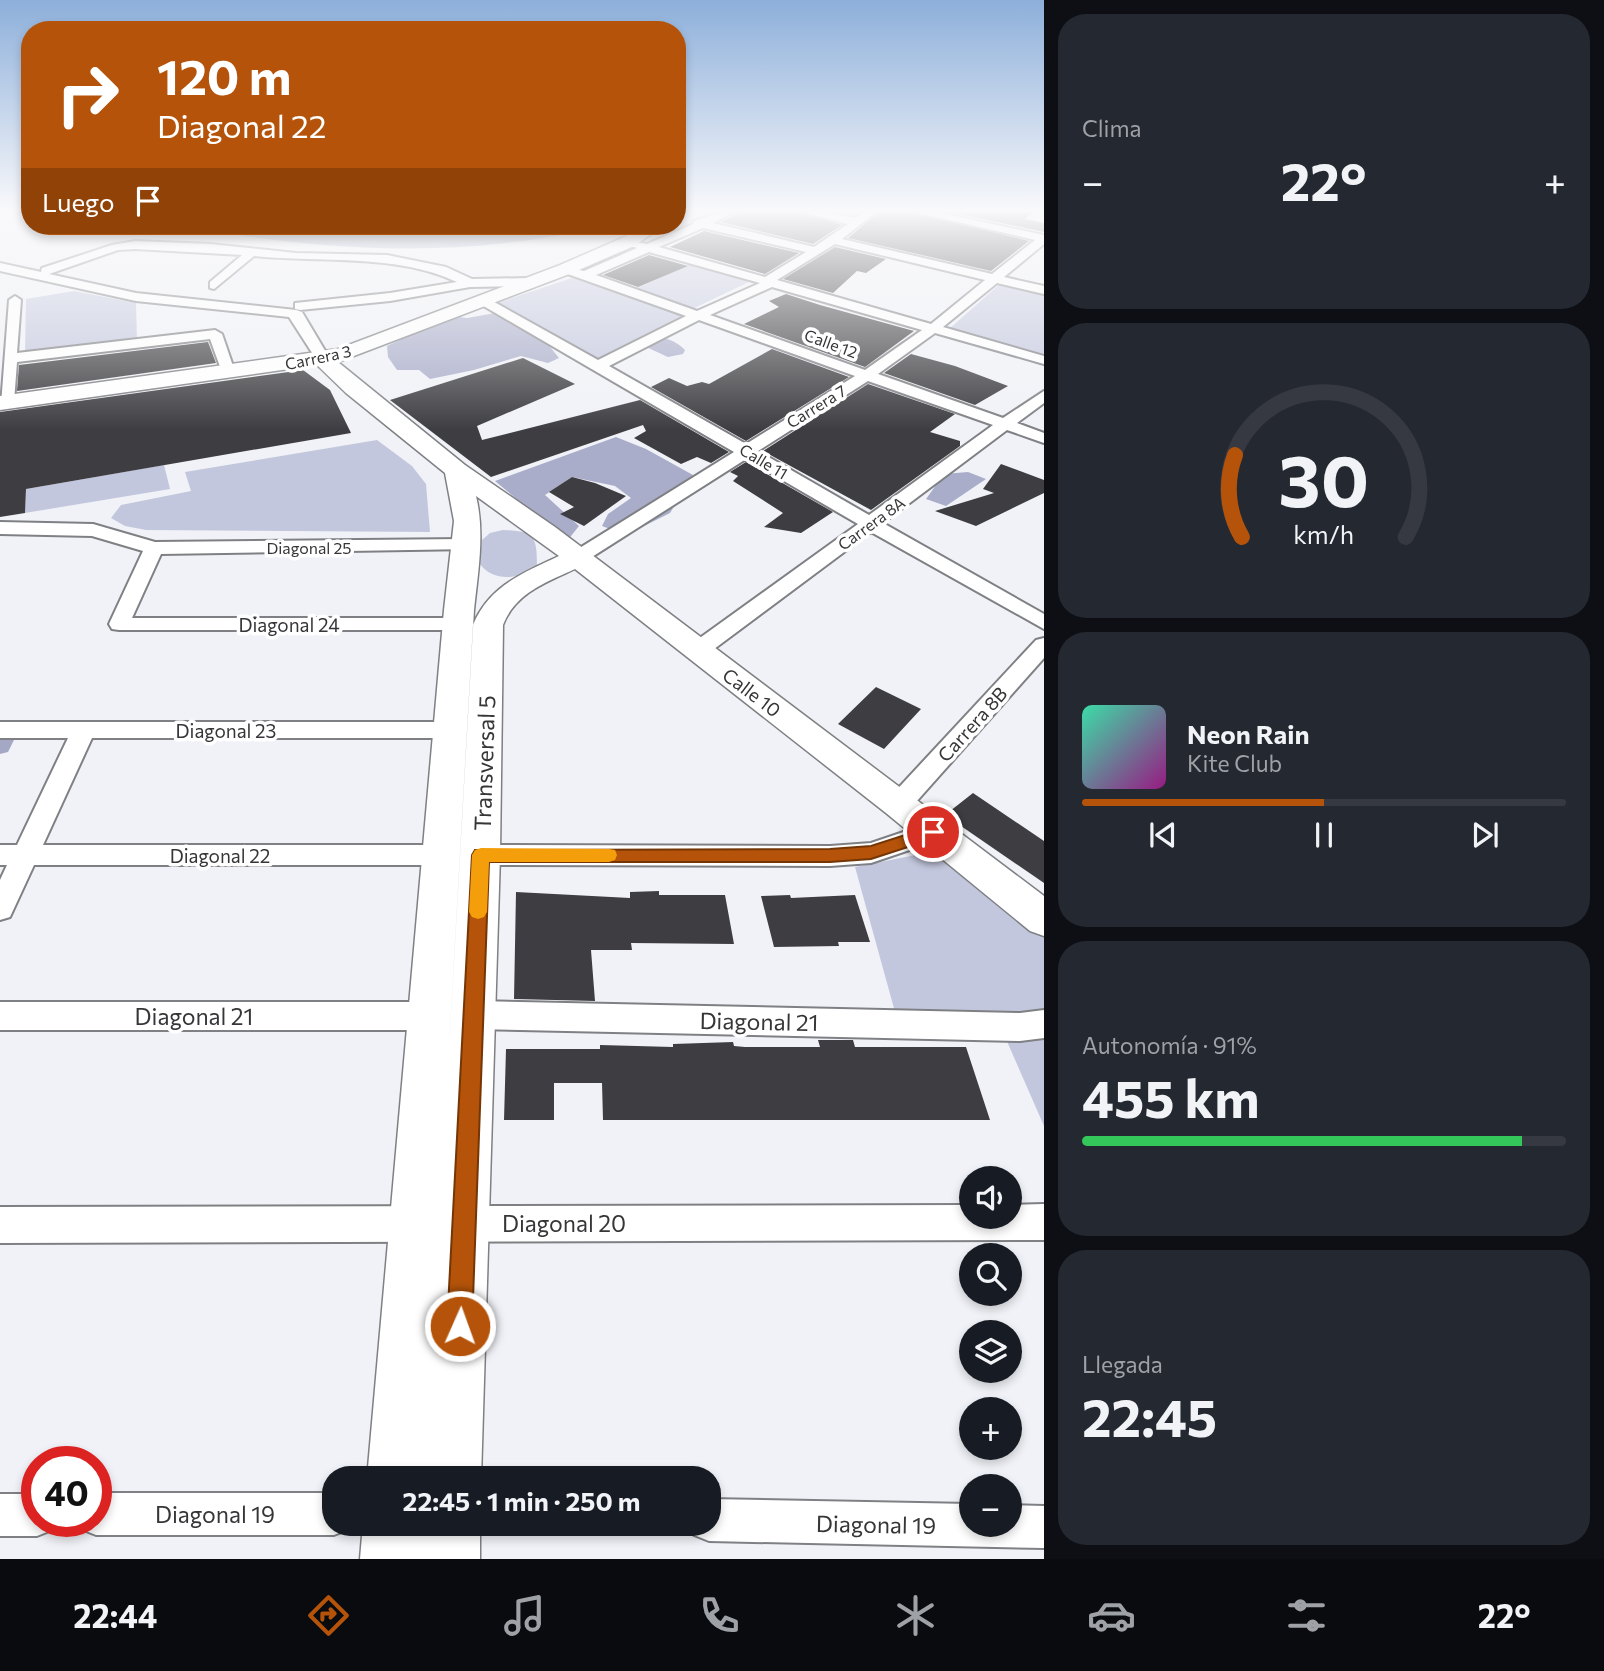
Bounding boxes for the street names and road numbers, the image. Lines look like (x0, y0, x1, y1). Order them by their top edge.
street label: Calle 12 (802, 325, 860, 361)
street label: Carrera 3 (283, 341, 353, 373)
street label: Carrera 7 (783, 380, 849, 432)
street label: Calle 11 (737, 439, 791, 483)
street label: Carrera 8A (834, 492, 908, 554)
street label: Diagonal 25 (266, 538, 352, 557)
street label: Diagonal 24 (238, 613, 340, 636)
street label: Calle 10 (718, 663, 786, 721)
street label: Carrera 8B (932, 682, 1012, 766)
street label: Transversal 5 (468, 695, 500, 831)
street label: Diagonal 23 (176, 719, 276, 742)
street label: Diagonal 22 (170, 844, 270, 867)
street label: Diagonal 21 (135, 1002, 253, 1030)
street label: Diagonal 21 (699, 1006, 819, 1036)
street label: Diagonal 20 (502, 1209, 626, 1237)
street label: Diagonal 19 (155, 1500, 275, 1528)
street label: Diagonal 19 (816, 1509, 936, 1539)

